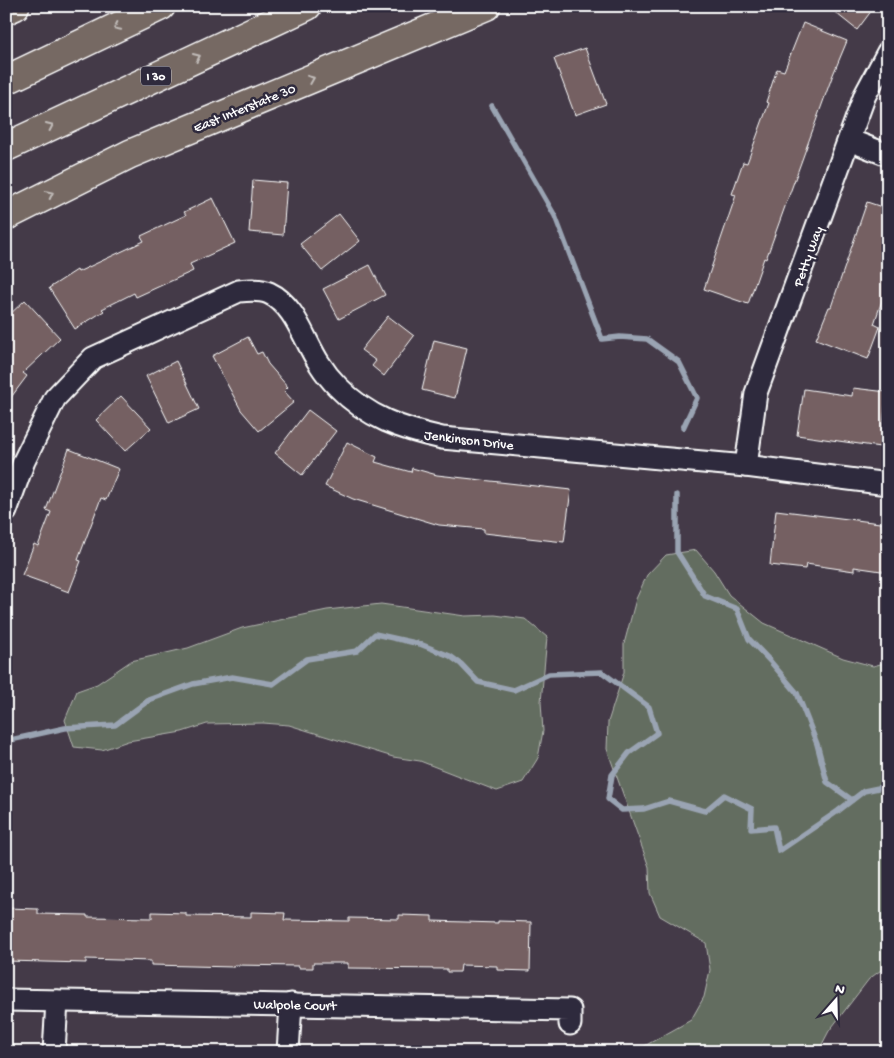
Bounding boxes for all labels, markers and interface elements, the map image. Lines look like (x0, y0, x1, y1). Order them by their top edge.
one-way arrow (113, 21, 122, 31)
one-way arrow (192, 52, 201, 63)
road number: I 30 (141, 66, 171, 85)
one-way arrow (306, 75, 315, 86)
street label: East Interstate 30 (191, 81, 299, 138)
one-way arrow (45, 122, 54, 132)
one-way arrow (45, 190, 54, 200)
street label: Petty Way (790, 224, 828, 290)
street label: Jenkinson Drive (423, 428, 515, 456)
north arrow (812, 976, 862, 1026)
text: N (832, 981, 847, 1000)
street label: Walpole Court (253, 997, 338, 1016)

